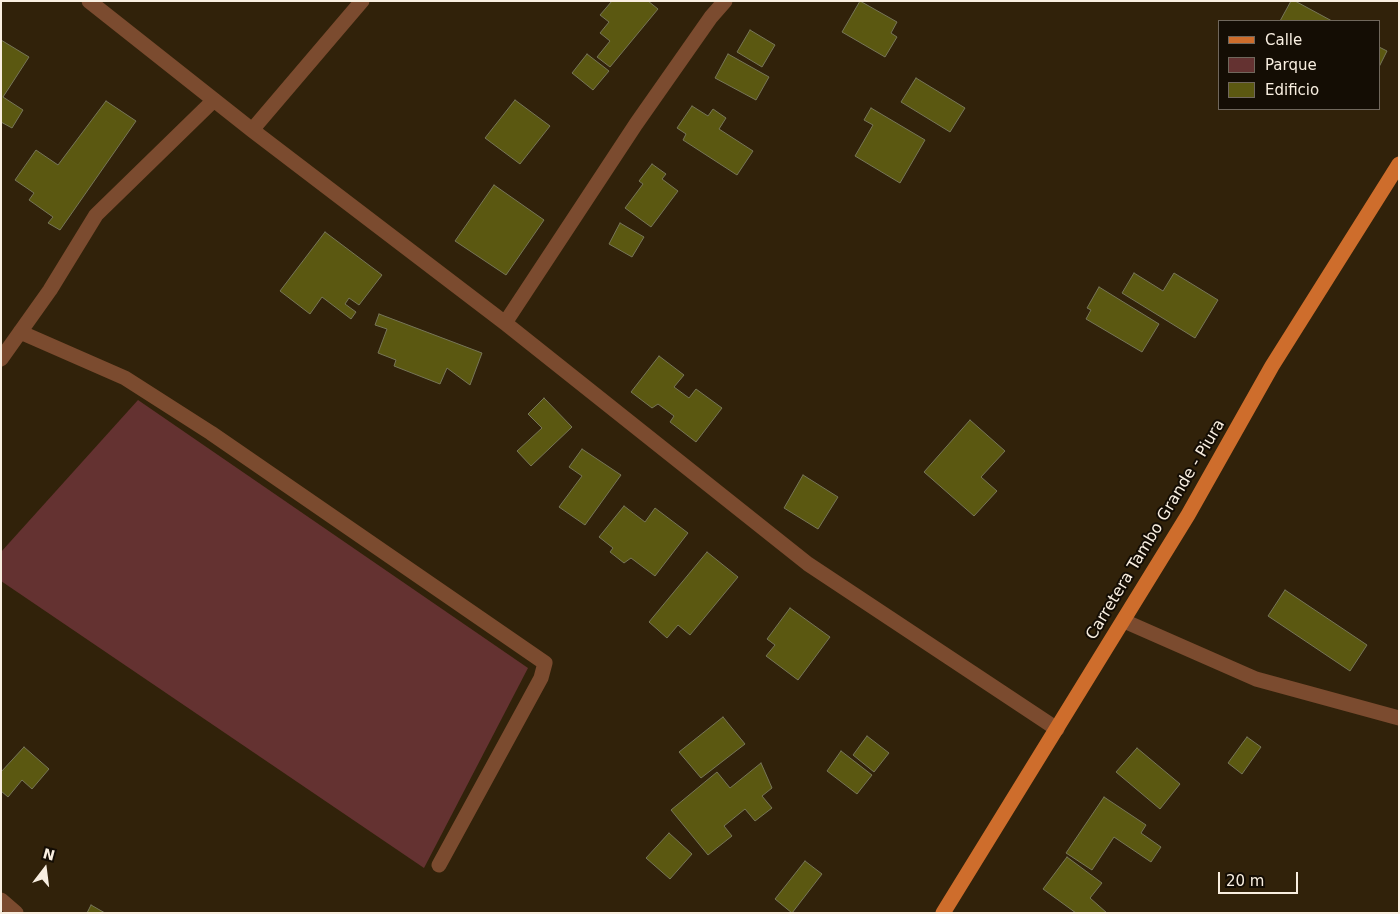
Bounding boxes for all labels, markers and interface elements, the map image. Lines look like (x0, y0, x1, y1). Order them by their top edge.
legend (1218, 20, 1380, 110)
text: Calle (1265, 31, 1302, 49)
text: Parque (1265, 56, 1317, 74)
text: Edificio (1265, 81, 1319, 99)
street label: Carretera Tambo Grande - Piura (1082, 416, 1230, 644)
north arrow (20, 844, 70, 894)
text: N (41, 845, 57, 864)
scale bar (1220, 862, 1300, 894)
text: 20 m (1226, 872, 1264, 890)

